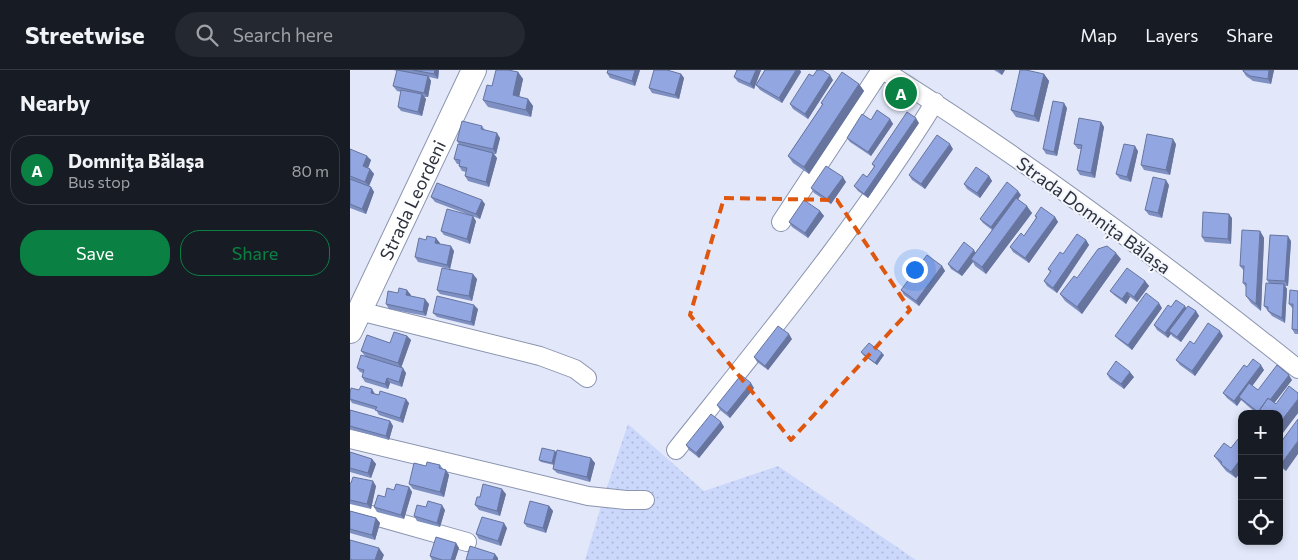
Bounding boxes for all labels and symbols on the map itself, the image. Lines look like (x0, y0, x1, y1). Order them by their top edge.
pin: A (885, 74, 917, 112)
street label: Strada Leordeni (374, 137, 450, 263)
street label: Strada Domnița Bălașa (1012, 152, 1175, 279)
your location (902, 257, 928, 283)

